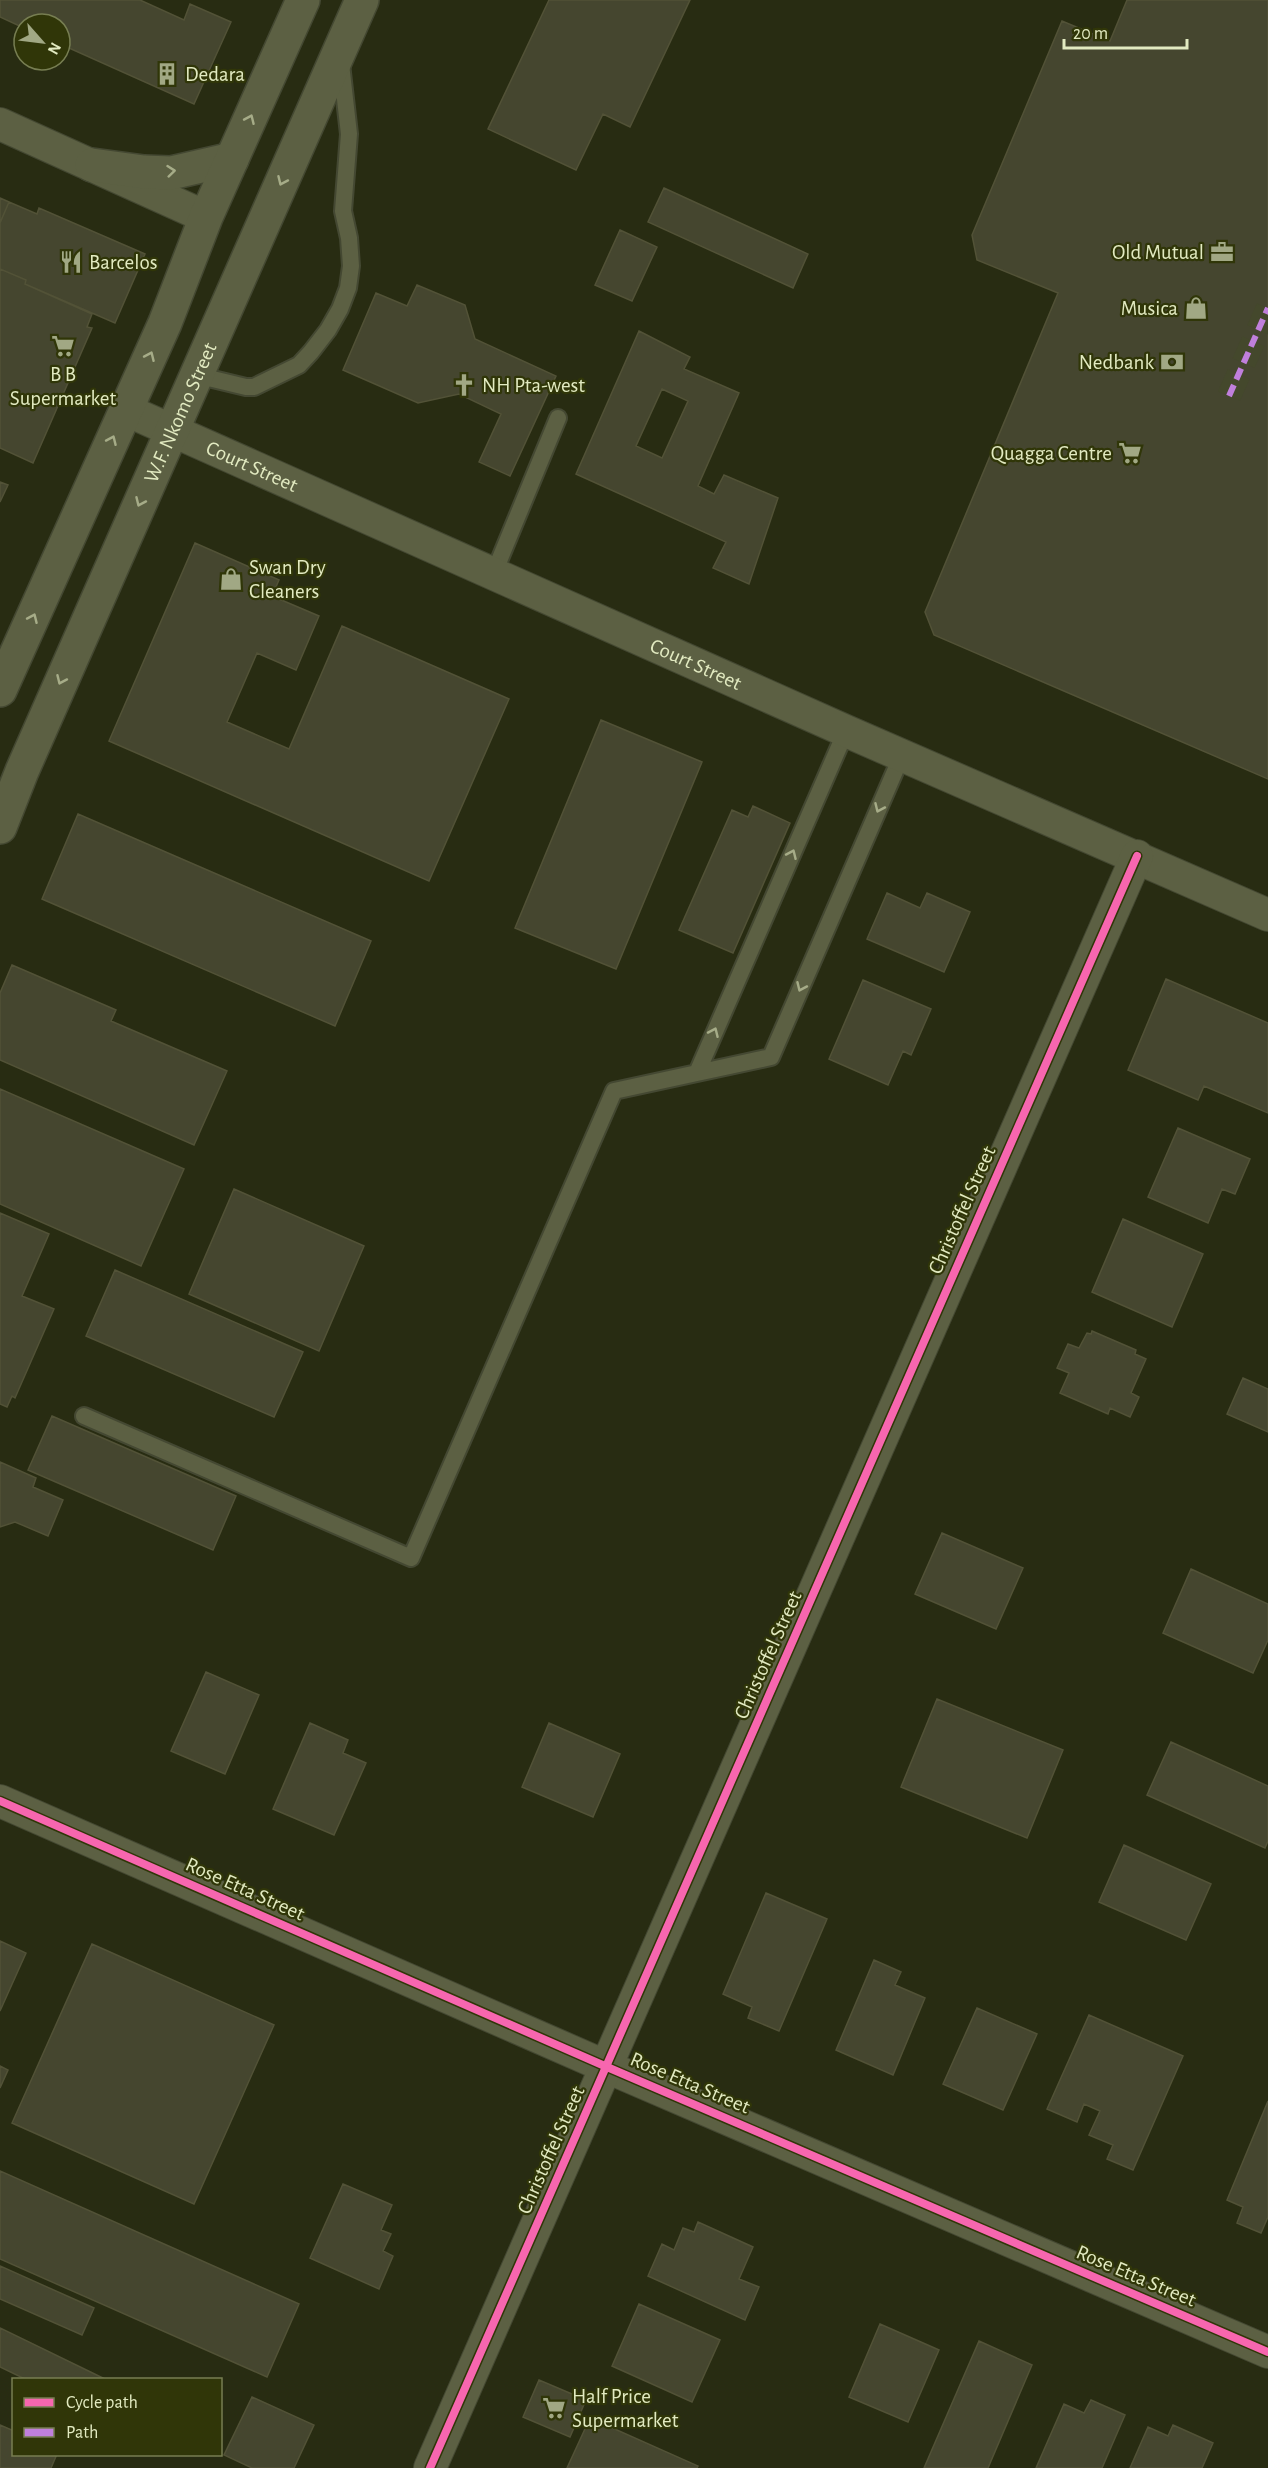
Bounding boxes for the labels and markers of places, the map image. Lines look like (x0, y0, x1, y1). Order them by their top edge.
building icon: Dedara (154, 61, 180, 87)
place label: Dedara (185, 64, 245, 85)
office icon: Old Mutual (1209, 239, 1235, 265)
place label: Old Mutual (1112, 242, 1204, 263)
restaurant icon: Barcelos (58, 249, 84, 275)
place label: Barcelos (89, 252, 158, 273)
shop icon: Musica (1183, 295, 1209, 321)
place label: Musica (1121, 298, 1178, 319)
supermarket icon: B B Supermarket (50, 333, 76, 359)
bank icon: Nedbank (1159, 349, 1185, 375)
place label: Nedbank (1079, 352, 1154, 373)
place label: B B Supermarket (10, 364, 117, 409)
church icon: NH Pta-west (451, 372, 477, 398)
place label: NH Pta-west (482, 375, 585, 396)
supermarket icon: Quagga Centre (1117, 440, 1143, 466)
place label: Quagga Centre (991, 443, 1112, 464)
place label: Swan Dry Cleaners (249, 557, 326, 602)
shop icon: Swan Dry Cleaners (218, 566, 244, 592)
place label: Half Price Supermarket (572, 2386, 679, 2431)
supermarket icon: Half Price Supermarket (541, 2395, 567, 2421)

